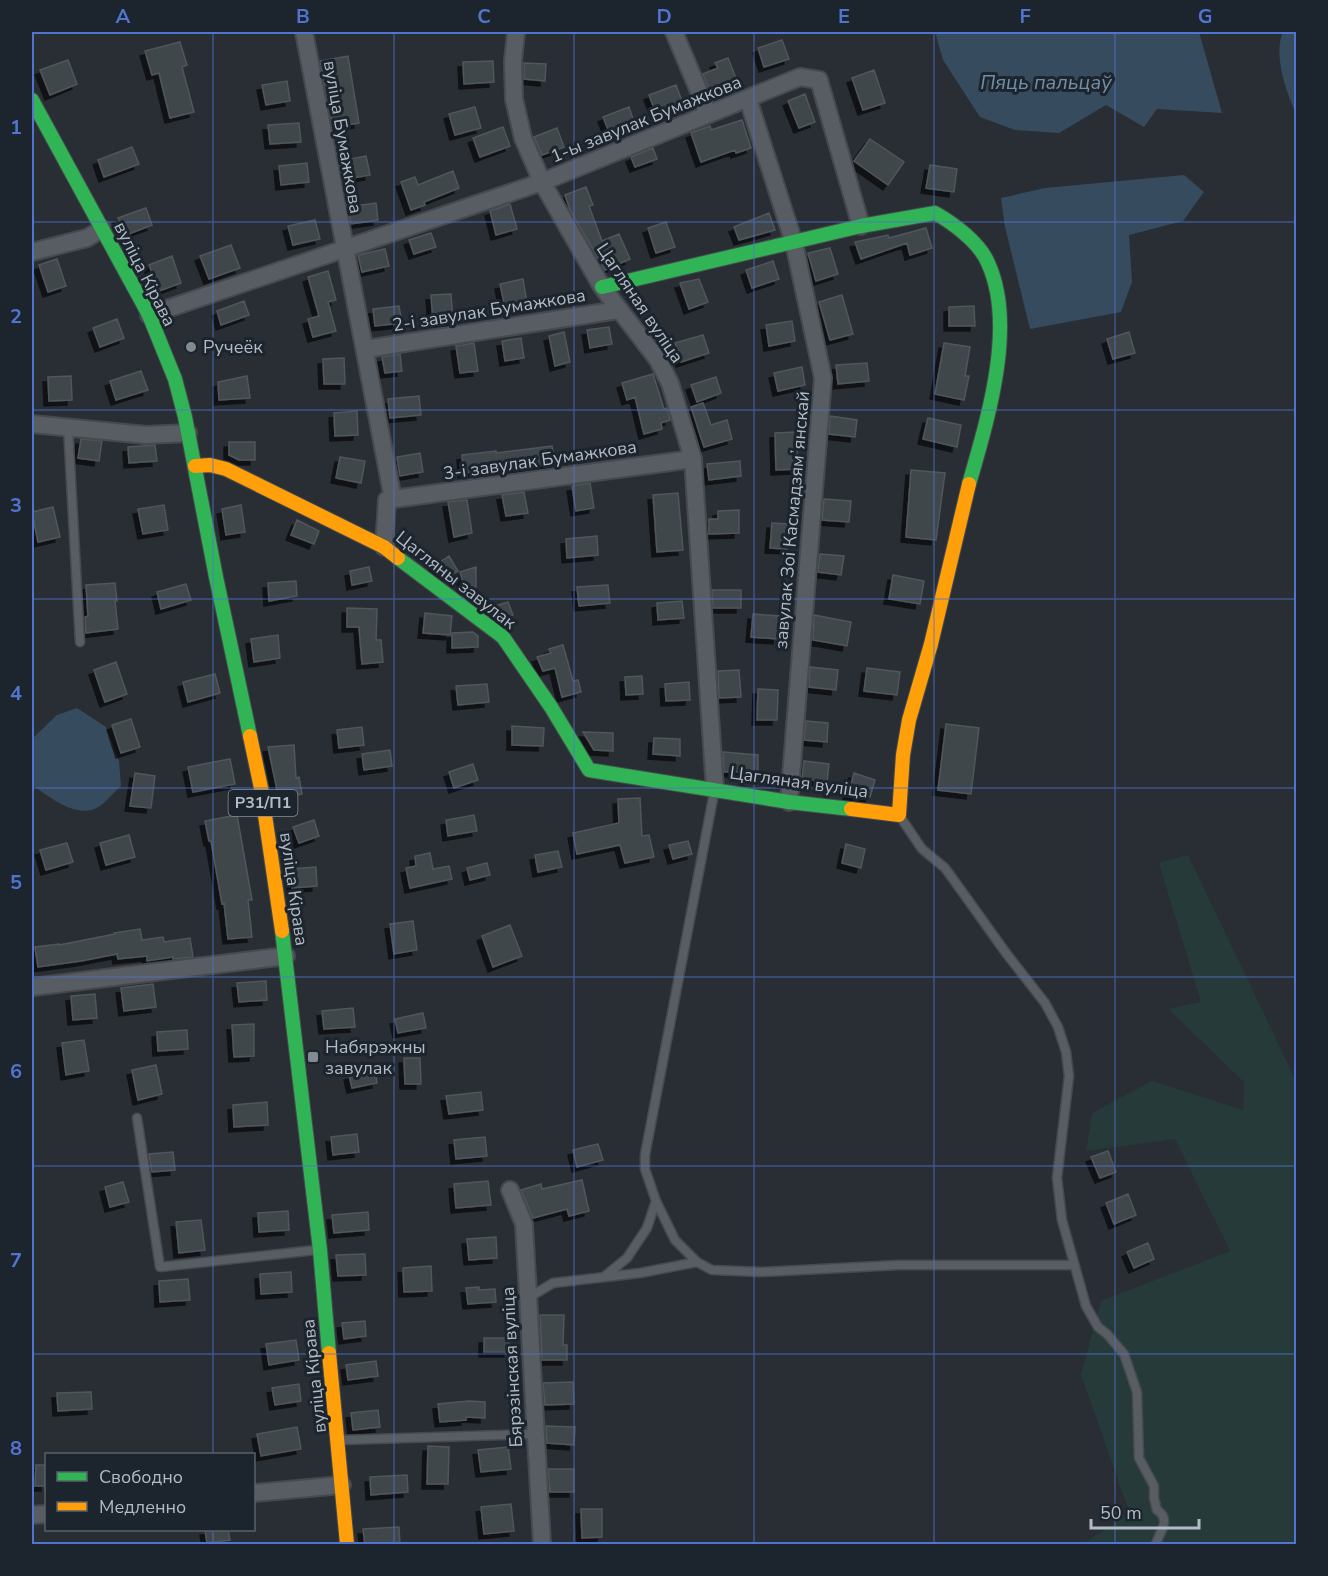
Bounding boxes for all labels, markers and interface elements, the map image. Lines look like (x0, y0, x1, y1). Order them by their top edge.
text: A (116, 3, 131, 30)
text: B (296, 3, 310, 30)
text: C (477, 3, 491, 30)
text: D (656, 3, 672, 30)
text: E (838, 3, 850, 30)
text: F (1019, 3, 1031, 30)
text: G (1198, 3, 1212, 30)
street label: вуліца Бумажкова (318, 59, 368, 215)
water label: Пяць пальцаў (980, 69, 1112, 96)
street label: 1-ы завулак Бумажкова (547, 70, 745, 168)
text: 1 (10, 114, 22, 141)
street label: вуліца Кірава (108, 218, 182, 330)
street label: Цагляная вуліца (591, 238, 689, 368)
street label: 2-і завулак Бумажкова (391, 283, 587, 337)
text: 2 (10, 303, 22, 330)
place label: Ручеёк (203, 335, 263, 359)
marker: Ручеёк (184, 340, 198, 354)
street label: завулак Зоі Касмадзямʼянскай (769, 390, 815, 650)
street label: 3-і завулак Бумажкова (442, 435, 638, 485)
text: 3 (10, 492, 22, 519)
street label: Цагляны завулак (391, 525, 522, 635)
text: 4 (10, 680, 22, 707)
street label: Цагляная вуліца (728, 760, 870, 804)
road number: Р31/П1 (228, 790, 298, 816)
street label: вуліца Кірава (274, 831, 314, 947)
text: 5 (10, 869, 22, 896)
place label: Набярэжны завулак (325, 1035, 426, 1080)
marker: Набярэжны завулак (306, 1050, 320, 1064)
text: 6 (10, 1058, 22, 1085)
text: 7 (10, 1247, 22, 1274)
street label: Бярэзінская вуліца (496, 1286, 528, 1448)
street label: вуліца Кірава (296, 1318, 332, 1434)
text: 8 (10, 1435, 22, 1462)
legend (45, 1453, 255, 1531)
text: Свободно (99, 1465, 183, 1489)
scale bar (1091, 1492, 1199, 1530)
text: Медленно (99, 1495, 186, 1519)
text: 50 m (1100, 1501, 1142, 1525)

